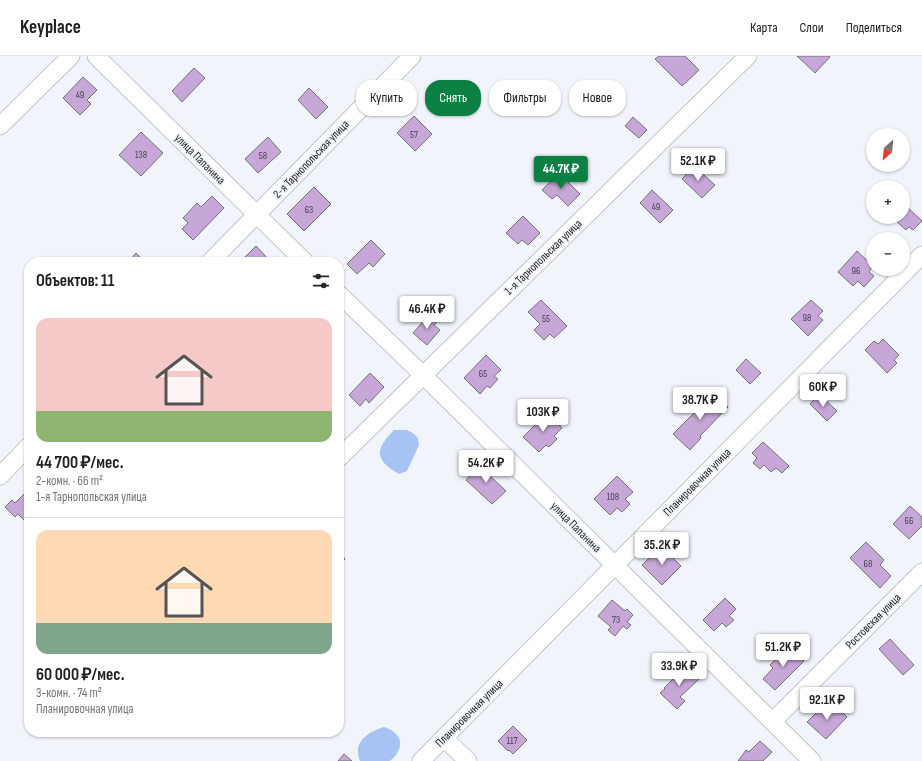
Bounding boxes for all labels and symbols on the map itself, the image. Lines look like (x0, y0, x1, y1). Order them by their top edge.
house number: 49 (76, 89, 84, 101)
street label: 2-я Тарнопольская улица (270, 117, 353, 202)
north arrow (866, 128, 910, 172)
house number: 57 (410, 129, 418, 141)
street label: улица Папанина (171, 131, 228, 188)
pin: 52.1K ₽ (661, 148, 735, 182)
house number: 138 (135, 149, 147, 161)
house number: 58 (259, 150, 267, 162)
pin: 44.7K ₽ (524, 156, 598, 190)
house number: 49 (652, 201, 660, 213)
house number: 63 (305, 204, 313, 216)
street label: 1-я Тарнопольская улица (501, 216, 586, 298)
house number: 96 (852, 265, 860, 277)
pin: 46.4K ₽ (390, 296, 464, 330)
house number: 98 (803, 312, 811, 324)
house number: 55 (542, 313, 550, 325)
house number: 65 (479, 368, 487, 380)
pin: 60K ₽ (795, 374, 851, 408)
pin: 38.7K ₽ (663, 387, 737, 421)
pin: 103K ₽ (510, 399, 576, 433)
street label: Планировочная улица (660, 445, 735, 519)
pin: 54.2K ₽ (449, 450, 523, 484)
house number: 108 (607, 491, 619, 503)
street label: улица Папанина (547, 499, 604, 556)
house number: 66 (905, 515, 913, 527)
pin: 35.2K ₽ (625, 532, 699, 566)
house number: 68 (864, 558, 872, 570)
street label: Ростовская улица (842, 590, 905, 652)
house number: 73 (612, 614, 620, 626)
pin: 51.2K ₽ (746, 634, 820, 668)
pin: 33.9K ₽ (642, 653, 716, 687)
street label: Планировочная улица (432, 676, 507, 750)
pin: 92.1K ₽ (790, 687, 864, 721)
house number: 117 (507, 735, 517, 747)

